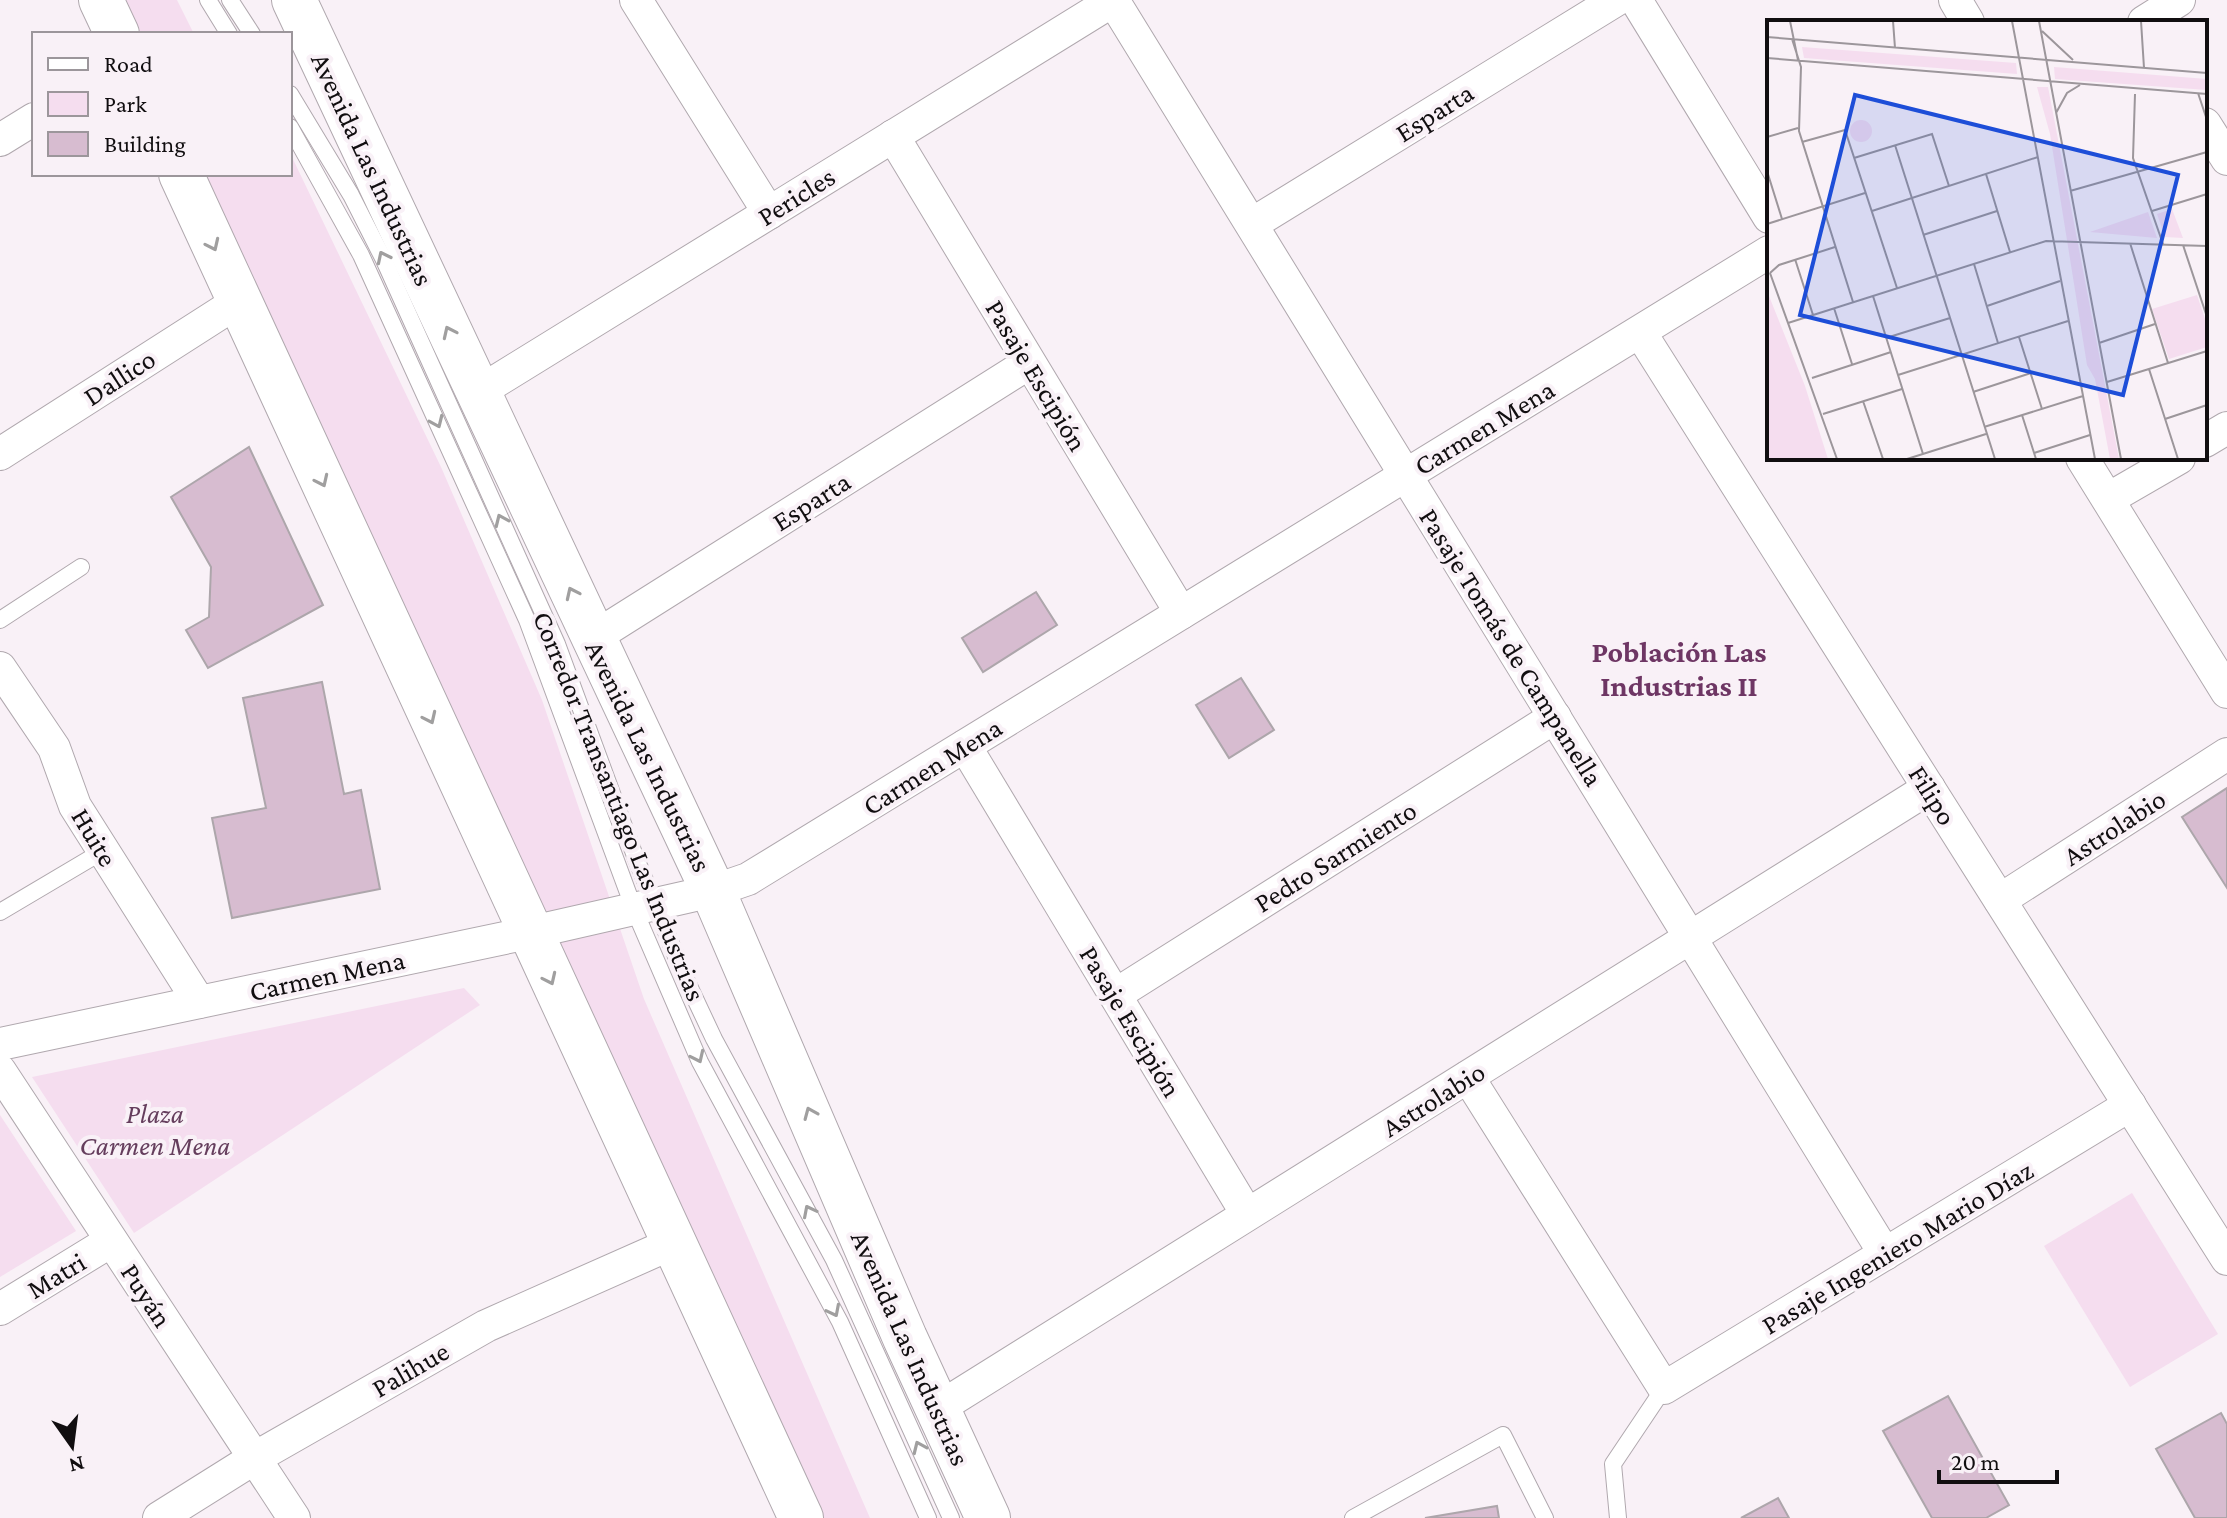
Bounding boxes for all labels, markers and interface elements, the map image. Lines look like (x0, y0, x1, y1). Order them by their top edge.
inset map (1767, 20, 2207, 460)
legend (32, 32, 292, 176)
street label: Avenida Las Industrias (305, 48, 440, 291)
text: Road (104, 50, 153, 77)
street label: Esparta (1390, 77, 1479, 148)
text: Park (104, 90, 147, 117)
text: Building (104, 130, 186, 157)
street label: Pericles (752, 161, 841, 232)
one-way arrow (204, 237, 220, 251)
one-way arrow (377, 251, 392, 266)
street label: Pasaje Escipión (979, 294, 1094, 457)
one-way arrow (443, 326, 459, 340)
street label: Dallico (78, 343, 161, 412)
street label: Carmen Mena (1409, 373, 1560, 481)
one-way arrow (427, 414, 443, 428)
street label: Esparta (767, 466, 856, 537)
one-way arrow (312, 473, 328, 487)
street label: Pasaje Tomás de Campanella (1413, 503, 1610, 792)
one-way arrow (495, 513, 511, 528)
one-way arrow (565, 586, 581, 601)
street label: Corredor Transantiago Las Industrias (527, 607, 712, 1005)
district label: Población Las Industrias II (1591, 635, 1767, 702)
street label: Avenida Las Industrias (579, 636, 718, 877)
one-way arrow (420, 709, 436, 724)
street label: Carmen Mena (857, 711, 1007, 821)
street label: Filipo (1902, 760, 1963, 831)
street label: Astrolabio (2057, 783, 2171, 872)
street label: Pedro Sarmiento (1249, 794, 1422, 919)
street label: Huite (65, 803, 124, 872)
street label: Pasaje Escipión (1073, 940, 1188, 1103)
street label: Carmen Mena (247, 944, 408, 1007)
one-way arrow (540, 971, 556, 986)
one-way arrow (689, 1049, 705, 1063)
street label: Astrolabio (1376, 1056, 1490, 1143)
park label: Plaza Carmen Mena (79, 1098, 231, 1161)
one-way arrow (803, 1107, 820, 1121)
street label: Pasaje Ingeniero Mario Díaz (1756, 1154, 2039, 1341)
one-way arrow (804, 1205, 819, 1220)
street label: Avenida Las Industrias (845, 1226, 976, 1470)
street label: Matri (21, 1246, 91, 1305)
street label: Puyán (115, 1258, 179, 1333)
one-way arrow (824, 1302, 839, 1317)
street label: Palihue (366, 1335, 454, 1404)
north arrow (32, 1406, 112, 1486)
scale bar (1939, 1434, 2057, 1484)
one-way arrow (913, 1440, 929, 1455)
text: 20 m (1951, 1448, 2000, 1475)
text: N (66, 1451, 87, 1479)

